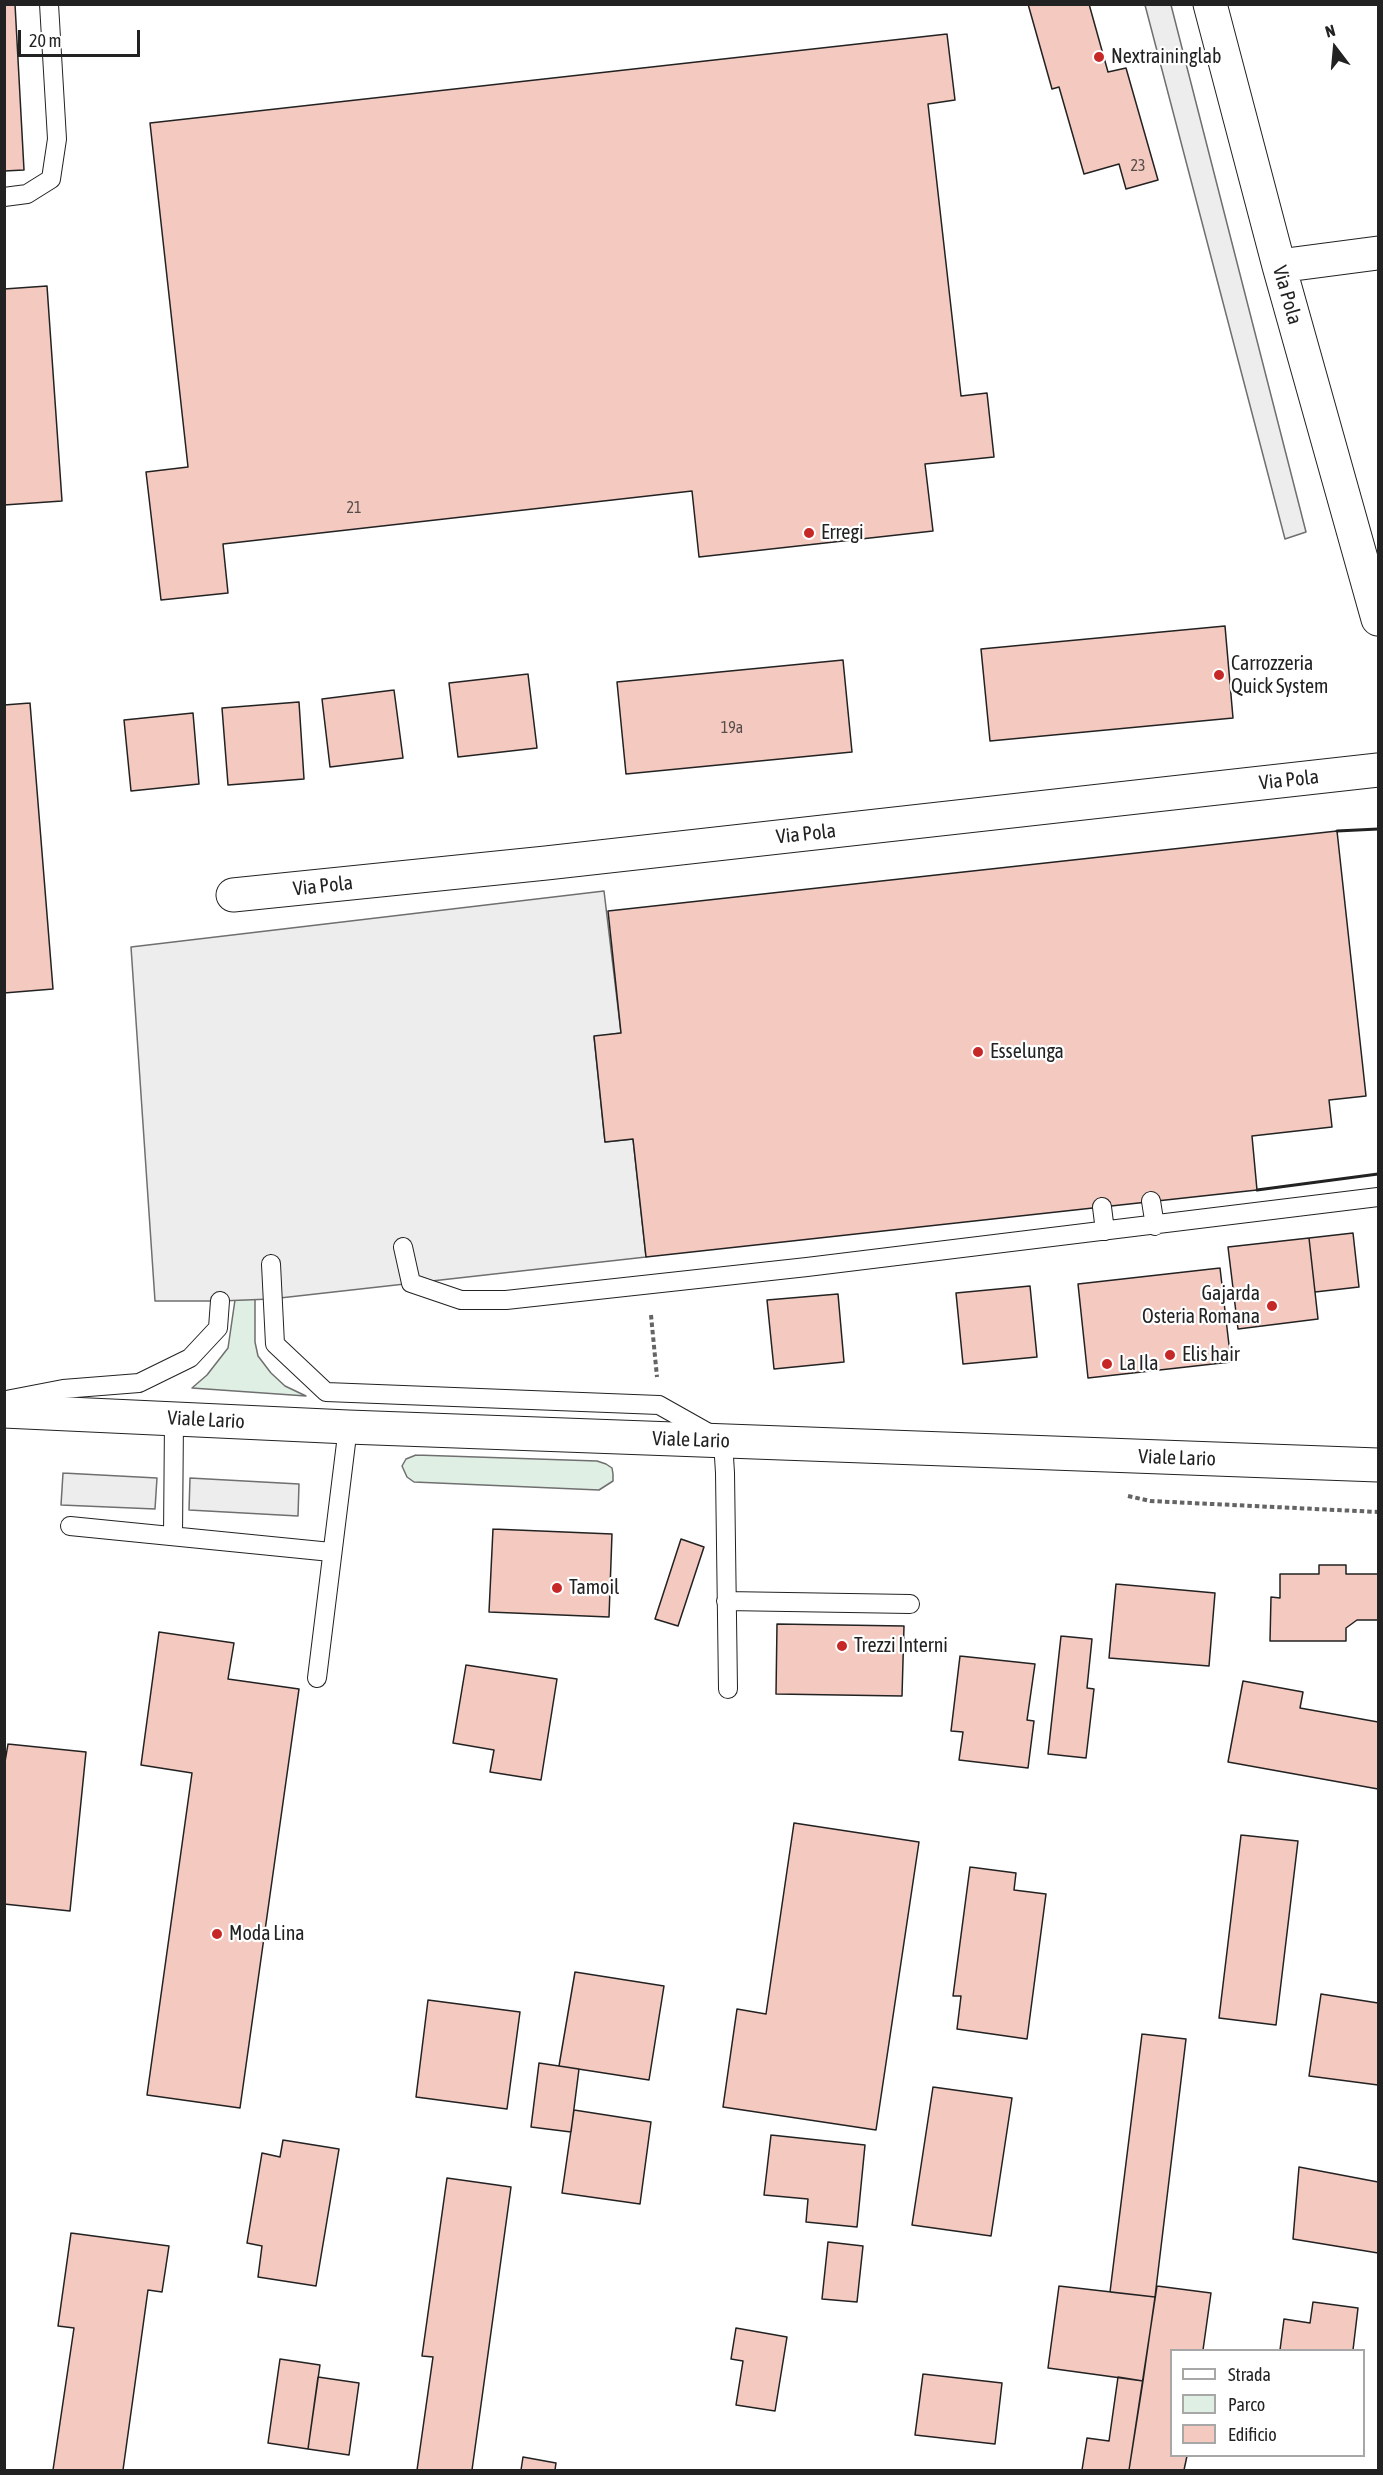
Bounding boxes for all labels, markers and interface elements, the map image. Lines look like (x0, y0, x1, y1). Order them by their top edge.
scale bar (21, 18, 142, 56)
north arrow (1305, 18, 1365, 78)
text: N (1323, 21, 1337, 41)
text: 20 m (29, 30, 61, 51)
place label: Nextraininglab (1111, 45, 1222, 69)
marker: Nextraininglab (1092, 50, 1106, 64)
house number: 23 (1130, 156, 1146, 176)
street label: Via Pola (1267, 263, 1307, 327)
house number: 21 (346, 498, 362, 518)
place label: Erregi (821, 521, 864, 545)
marker: Erregi (802, 526, 816, 540)
place label: Carrozzeria Quick System (1231, 652, 1328, 699)
marker: Carrozzeria Quick System (1212, 668, 1226, 682)
house number: 19a (721, 718, 743, 738)
street label: Via Pola (1258, 765, 1320, 795)
street label: Via Pola (775, 819, 837, 849)
street label: Via Pola (292, 871, 354, 901)
place label: Esselunga (990, 1040, 1064, 1064)
marker: Esselunga (971, 1045, 985, 1059)
place label: Gajarda Osteria Romana (1142, 1282, 1260, 1329)
marker: Gajarda Osteria Romana (1265, 1299, 1279, 1313)
place label: Elis hair (1182, 1343, 1240, 1367)
marker: Elis hair (1163, 1348, 1177, 1362)
place label: La Ila (1119, 1352, 1158, 1376)
marker: La Ila (1100, 1357, 1114, 1371)
street label: Viale Lario (167, 1406, 245, 1434)
street label: Viale Lario (652, 1427, 730, 1453)
street label: Viale Lario (1138, 1445, 1216, 1471)
place label: Tamoil (569, 1576, 619, 1600)
marker: Tamoil (550, 1581, 564, 1595)
place label: Trezzi Interni (854, 1634, 948, 1658)
marker: Trezzi Interni (835, 1639, 849, 1653)
place label: Moda Lina (229, 1922, 305, 1946)
marker: Moda Lina (210, 1927, 224, 1941)
legend (1170, 2349, 1365, 2457)
text: Strada (1228, 2364, 1271, 2385)
text: Parco (1228, 2394, 1265, 2415)
text: Edificio (1228, 2424, 1277, 2445)

